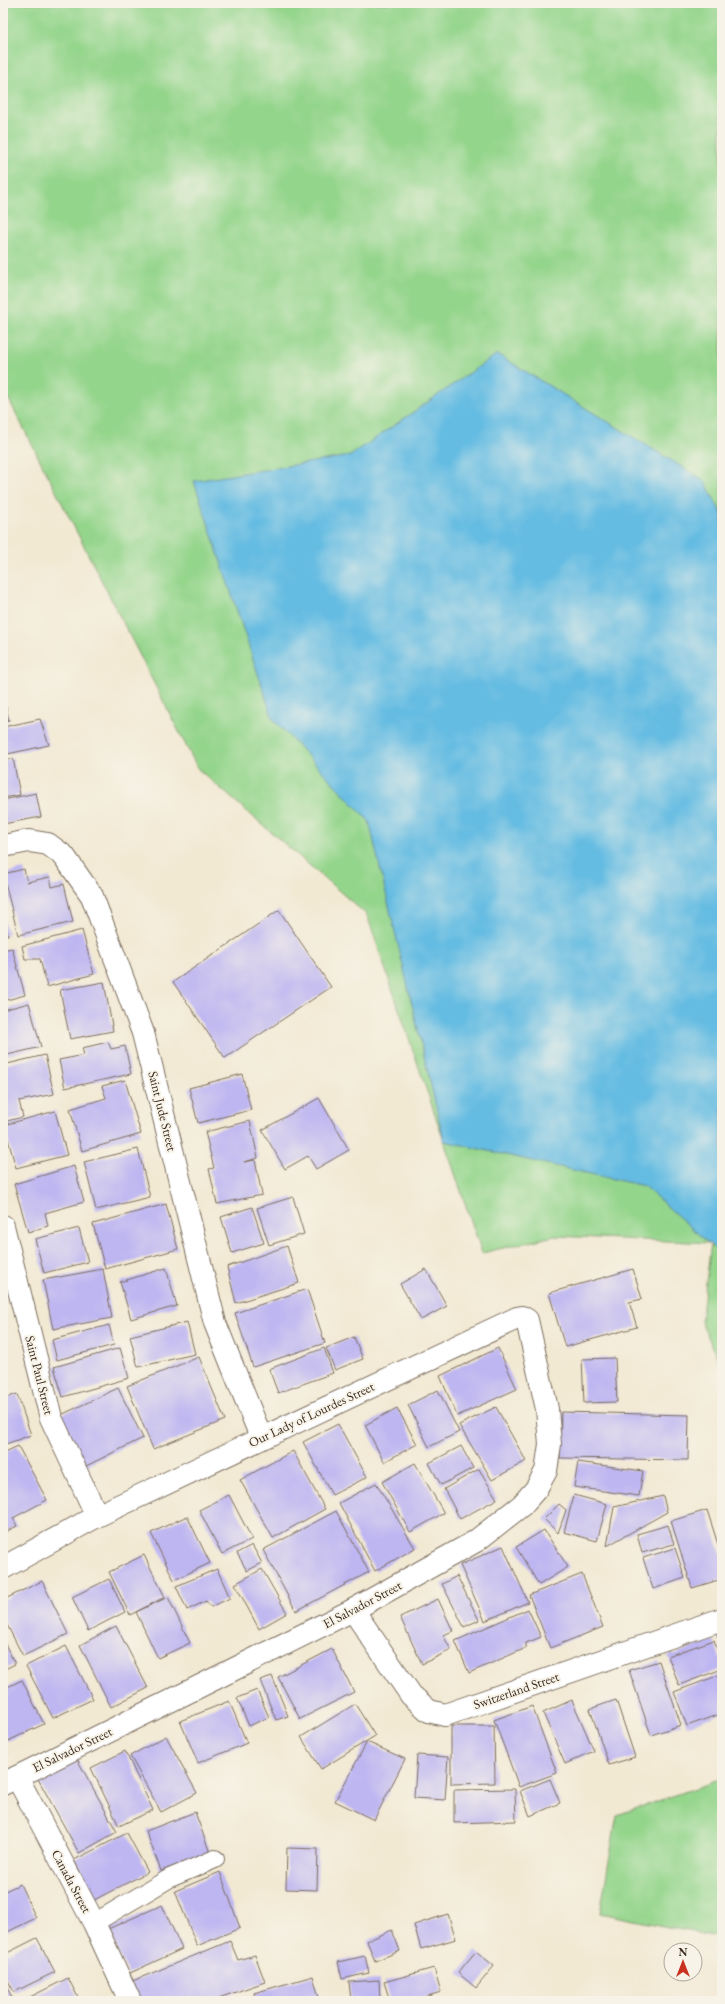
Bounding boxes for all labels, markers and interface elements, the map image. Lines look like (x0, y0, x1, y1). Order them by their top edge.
street label: Saint Jude Street (144, 1069, 181, 1153)
street label: Saint Paul Street (21, 1334, 58, 1416)
street label: Our Lady of Lourdes Street (246, 1378, 377, 1451)
street label: El Salvador Street (320, 1577, 404, 1632)
street label: Switzerland Street (471, 1668, 561, 1713)
street label: El Salvador Street (30, 1723, 115, 1776)
street label: Canada Street (48, 1847, 95, 1916)
north arrow (663, 1942, 703, 1982)
text: N (679, 1945, 688, 1959)

